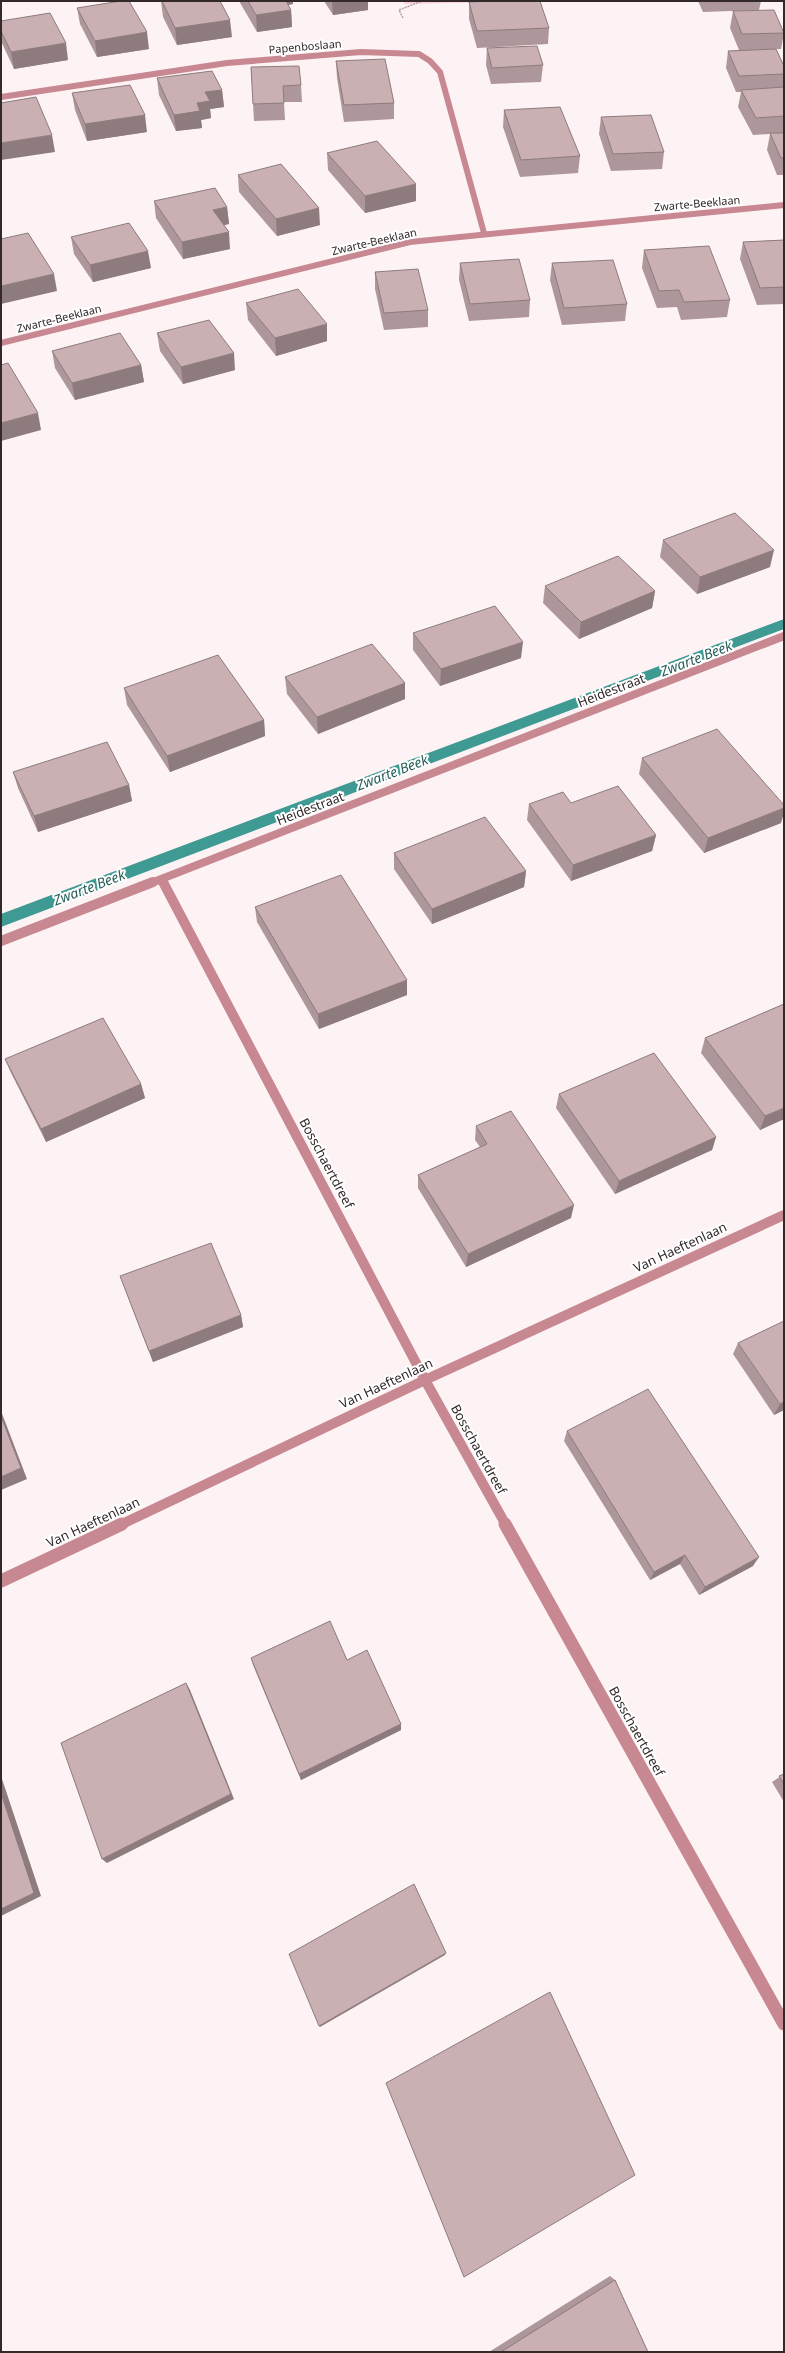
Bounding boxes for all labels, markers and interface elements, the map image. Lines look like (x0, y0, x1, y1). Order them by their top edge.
street label: Papenboslaan (268, 35, 342, 57)
street label: Zwarte-Beeklaan (653, 192, 741, 214)
street label: Zwarte-Beeklaan (330, 224, 418, 258)
street label: Zwarte-Beeklaan (15, 300, 103, 336)
water label: Zwarte Beek (656, 635, 736, 681)
street label: Heidestraat (575, 669, 648, 711)
water label: Zwarte Beek (352, 749, 432, 795)
street label: Heidestraat (274, 787, 347, 829)
water label: Zwarte Beek (49, 864, 129, 910)
street label: Bosschaertdreef (296, 1115, 359, 1213)
street label: Van Haeftenlaan (630, 1217, 730, 1277)
street label: Van Haeftenlaan (336, 1353, 436, 1413)
street label: Bosschaertdreef (447, 1401, 512, 1498)
street label: Van Haeftenlaan (43, 1492, 143, 1552)
street label: Bosschaertdreef (605, 1683, 670, 1780)

